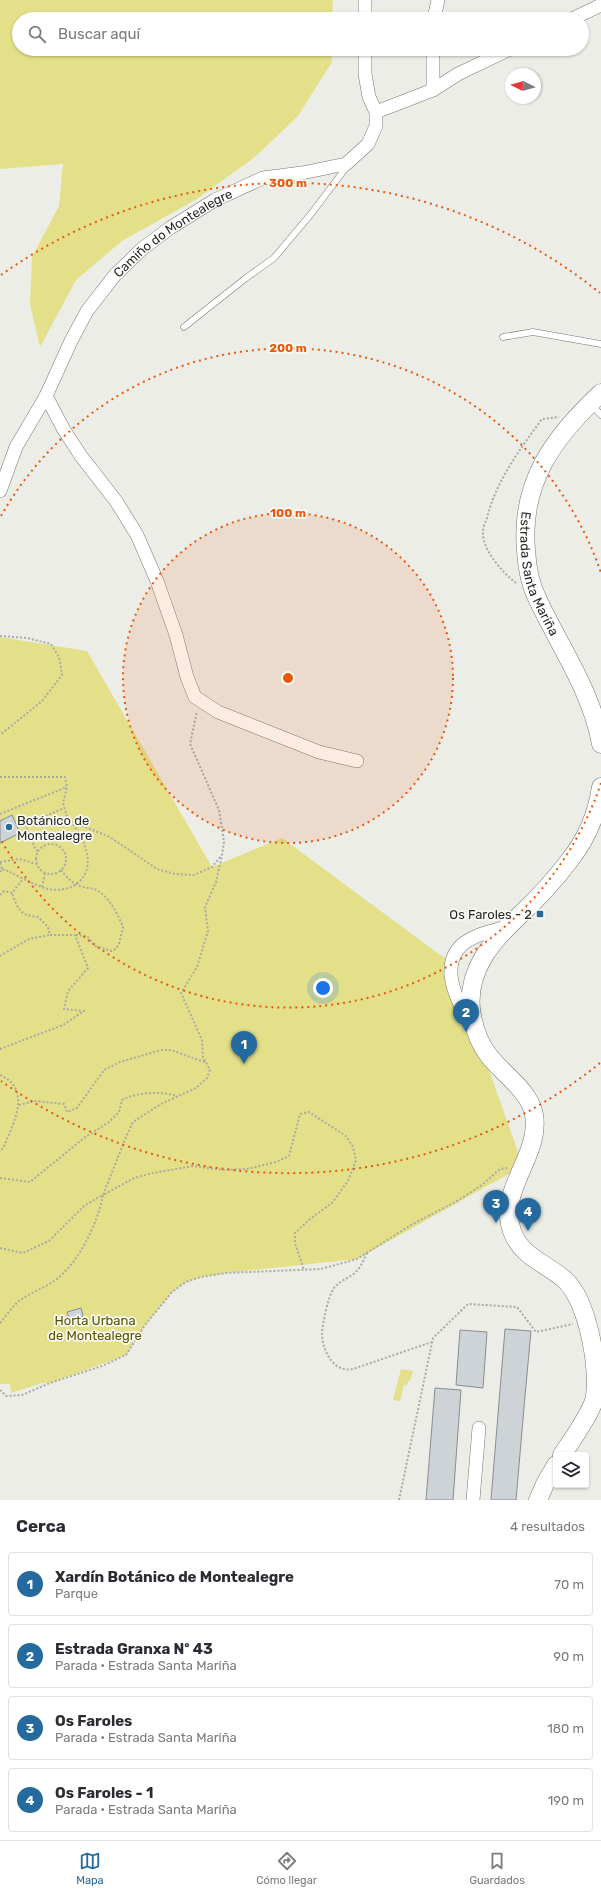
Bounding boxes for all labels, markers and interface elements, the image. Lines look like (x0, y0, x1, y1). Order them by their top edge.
search box (12, 12, 589, 56)
icon: search (26, 23, 48, 45)
text: Buscar aquí (58, 25, 140, 43)
north arrow (505, 68, 541, 104)
text: 300 m (269, 176, 307, 190)
street label: Camiño do Montealegre (110, 186, 235, 280)
text: 200 m (269, 341, 307, 355)
text: 100 m (270, 506, 306, 520)
street label: Estrada Santa Mariña (517, 511, 562, 638)
centre of rings (281, 671, 295, 685)
place label: Botánico de Montealegre (17, 813, 92, 844)
marker: Botánico de Montealegre (4, 822, 14, 832)
place label: Os Faroles - 2 (449, 907, 532, 922)
marker: Os Faroles - 2 (535, 909, 545, 919)
your location (313, 978, 333, 998)
pin: 2 (453, 999, 479, 1032)
pin: 1 (231, 1031, 257, 1064)
pin: 3 (483, 1190, 509, 1223)
pin: 4 (515, 1198, 541, 1231)
park label: Horta Urbana de Montealegre (48, 1313, 142, 1344)
map controls (553, 1452, 589, 1488)
button: layers (553, 1452, 589, 1488)
text: Cerca (16, 1516, 66, 1536)
text: 4 resultados (510, 1519, 585, 1534)
text: Xardín Botánico de Montealegre (55, 1568, 294, 1586)
text: 1 (27, 1577, 33, 1592)
text: 70 m (554, 1577, 584, 1592)
text: Parque (55, 1586, 98, 1601)
text: Estrada Granxa Nº 43 (55, 1640, 213, 1658)
text: 2 (26, 1649, 34, 1664)
text: 90 m (553, 1649, 584, 1664)
text: Parada · Estrada Santa Mariña (55, 1658, 237, 1673)
text: Os Faroles (55, 1712, 132, 1730)
text: 3 (26, 1721, 34, 1736)
text: 180 m (547, 1721, 584, 1736)
text: Parada · Estrada Santa Mariña (55, 1730, 237, 1745)
text: Os Faroles - 1 (55, 1784, 153, 1802)
text: 4 (26, 1793, 34, 1808)
text: 190 m (548, 1793, 584, 1808)
text: Parada · Estrada Santa Mariña (55, 1802, 237, 1817)
tab: Mapa (76, 1850, 104, 1887)
tab: Cómo llegar (256, 1850, 317, 1887)
tab: Guardados (469, 1850, 525, 1887)

